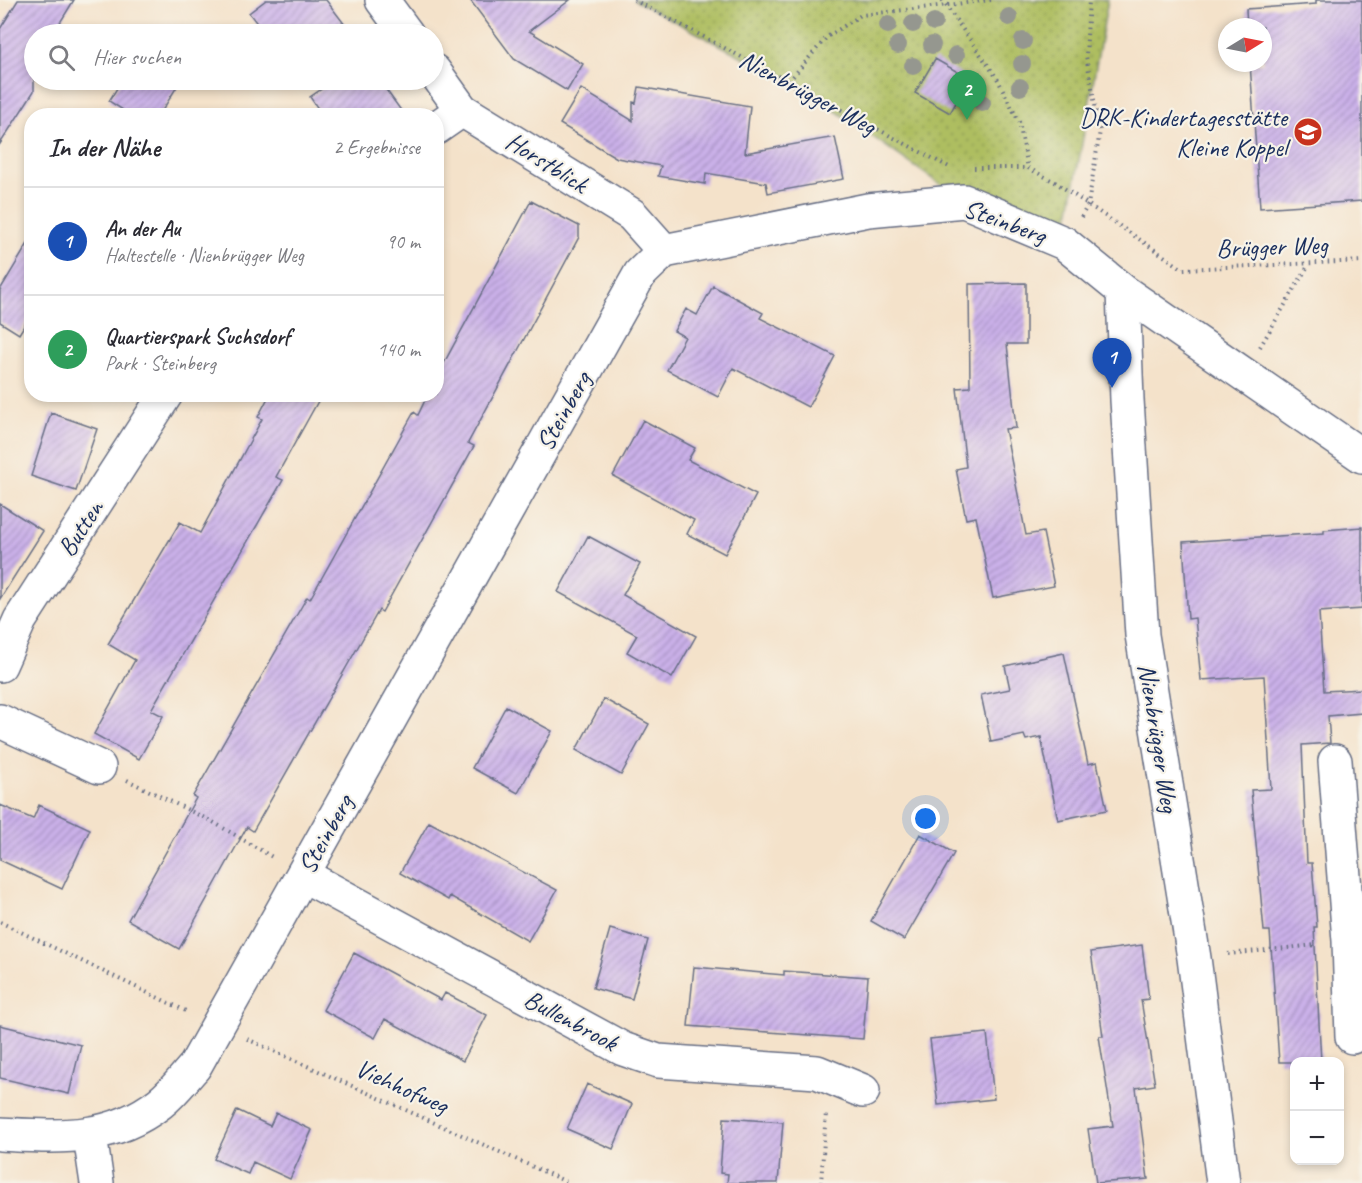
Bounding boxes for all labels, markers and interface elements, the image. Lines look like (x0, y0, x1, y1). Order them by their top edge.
north arrow (1218, 18, 1272, 72)
search box (24, 24, 444, 90)
icon: search (45, 41, 78, 74)
text: Hier suchen (93, 43, 181, 71)
street label: Nienbrügger Weg (734, 43, 883, 143)
pin: 2 (948, 70, 986, 120)
place label: DRK-Kindertagesstätte Kleine Koppel (1080, 101, 1292, 164)
school or university icon: DRK-Kindertagesstätte Kleine Koppel (1292, 116, 1324, 148)
street label: Horstblick (500, 124, 596, 202)
text: In der Nähe (48, 131, 160, 164)
text: 2 Ergebnisse (333, 135, 420, 160)
street label: Steinberg (959, 191, 1052, 252)
text: An der Au (105, 215, 180, 243)
street label: Brügger Weg (1216, 228, 1330, 265)
text: 1 (63, 229, 72, 254)
text: 90 m (386, 229, 420, 254)
text: Haltestelle · Nienbrügger Weg (105, 243, 304, 268)
text: Quartierspark Suchsdorf (105, 323, 290, 351)
text: 2 (63, 337, 72, 362)
text: 140 m (377, 337, 420, 362)
pin: 1 (1092, 338, 1132, 388)
text: Park · Steinberg (105, 351, 216, 376)
street label: Steinberg (528, 364, 599, 456)
street label: Butten (50, 493, 111, 563)
street label: Nienbrügger Weg (1130, 661, 1187, 817)
street label: Steinberg (290, 787, 361, 879)
your location (911, 804, 940, 833)
street label: Bullenbrook (518, 982, 625, 1060)
street label: Viehhofweg (350, 1051, 455, 1122)
map controls (1290, 1057, 1344, 1165)
button: + (1290, 1057, 1344, 1111)
button: − (1290, 1111, 1344, 1165)

